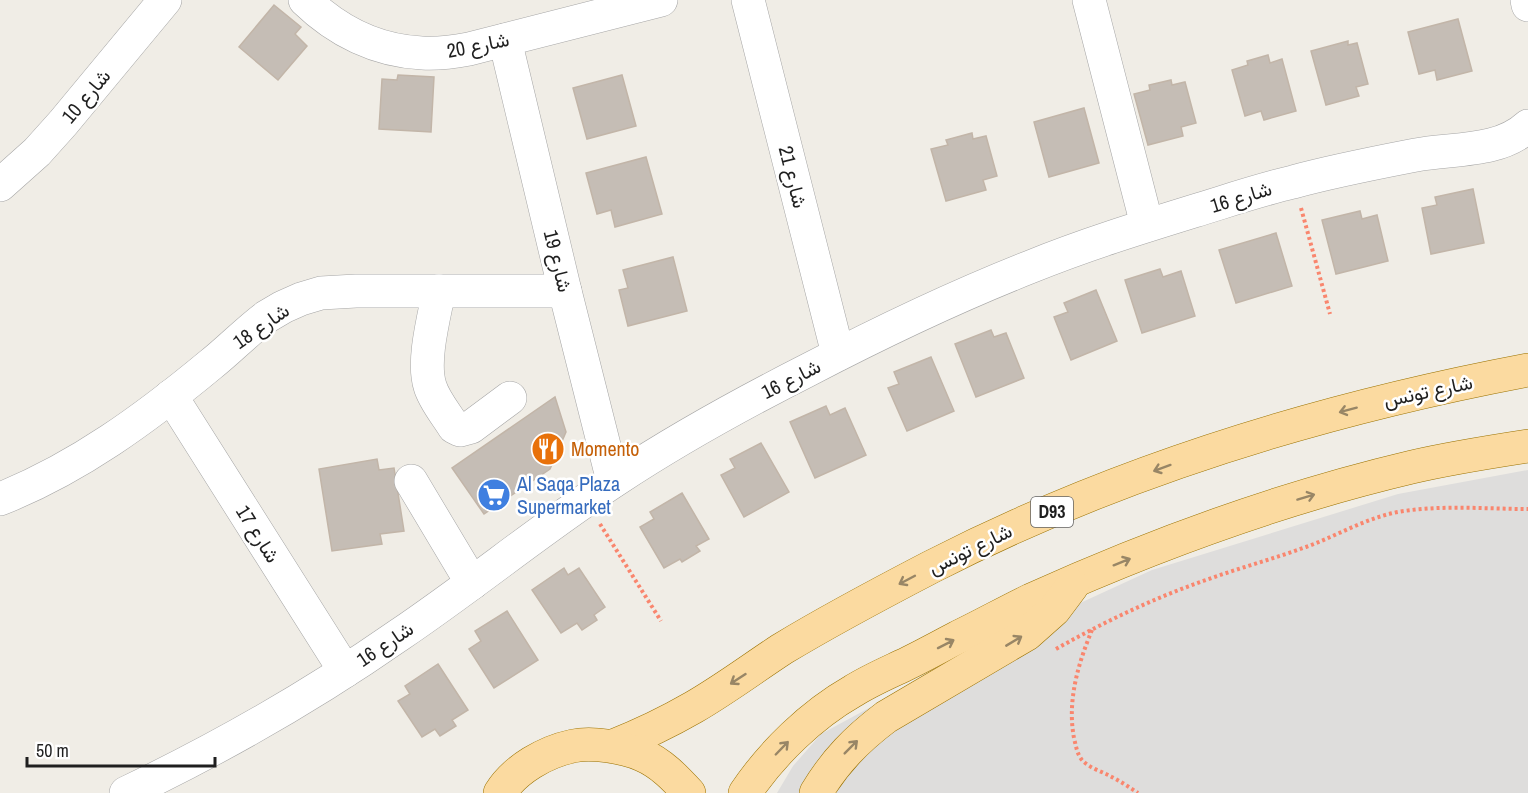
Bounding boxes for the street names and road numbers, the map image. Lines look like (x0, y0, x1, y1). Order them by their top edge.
street label: شارع 20 (444, 25, 512, 65)
street label: شارع 10 (55, 63, 117, 129)
street label: شارع 21 (772, 143, 814, 211)
street label: شارع 16 (1207, 174, 1275, 220)
street label: شارع 19 (537, 227, 579, 295)
street label: شارع 18 (227, 296, 295, 356)
street label: شارع 16 (757, 352, 825, 406)
street label: شارع تونس (1381, 368, 1475, 414)
road number: D93 (1031, 497, 1073, 527)
street label: شارع 17 (229, 500, 287, 568)
street label: شارع تونس (923, 517, 1017, 581)
street label: شارع 16 (351, 615, 419, 673)

